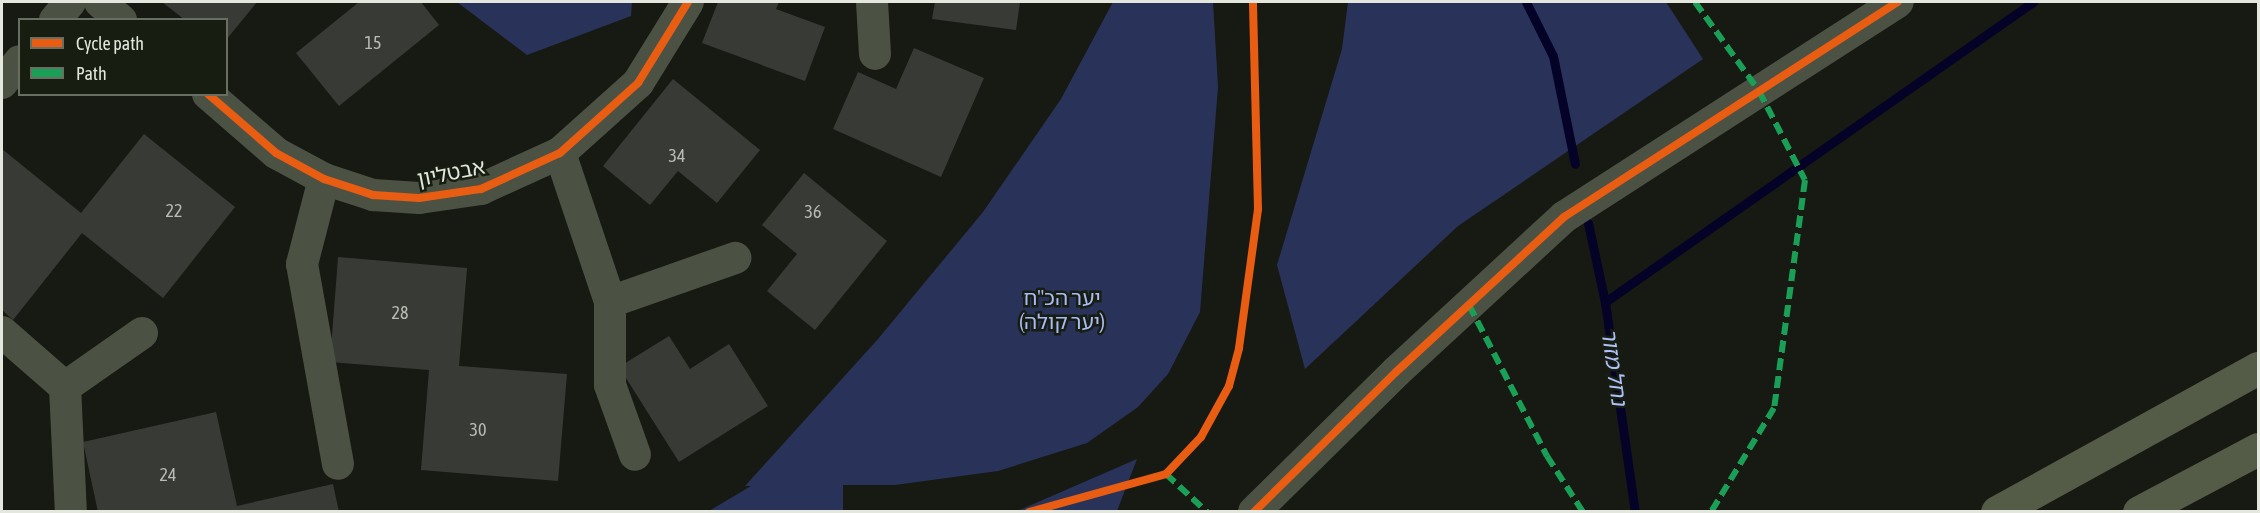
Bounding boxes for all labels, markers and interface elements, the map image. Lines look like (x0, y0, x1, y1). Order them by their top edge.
legend (18, 18, 228, 96)
house number: 15 (365, 32, 381, 54)
text: Cycle path (76, 33, 144, 54)
text: Path (76, 63, 107, 84)
house number: 34 (669, 145, 685, 167)
street label: אבטליון (415, 153, 487, 191)
house number: 22 (166, 200, 182, 222)
house number: 36 (805, 201, 821, 223)
park label: יער הכ"ח (יער קולה) (1019, 284, 1105, 334)
house number: 28 (392, 302, 408, 324)
water label: נחל מזור (1596, 327, 1632, 407)
house number: 30 (470, 419, 486, 441)
house number: 24 (160, 464, 176, 486)

